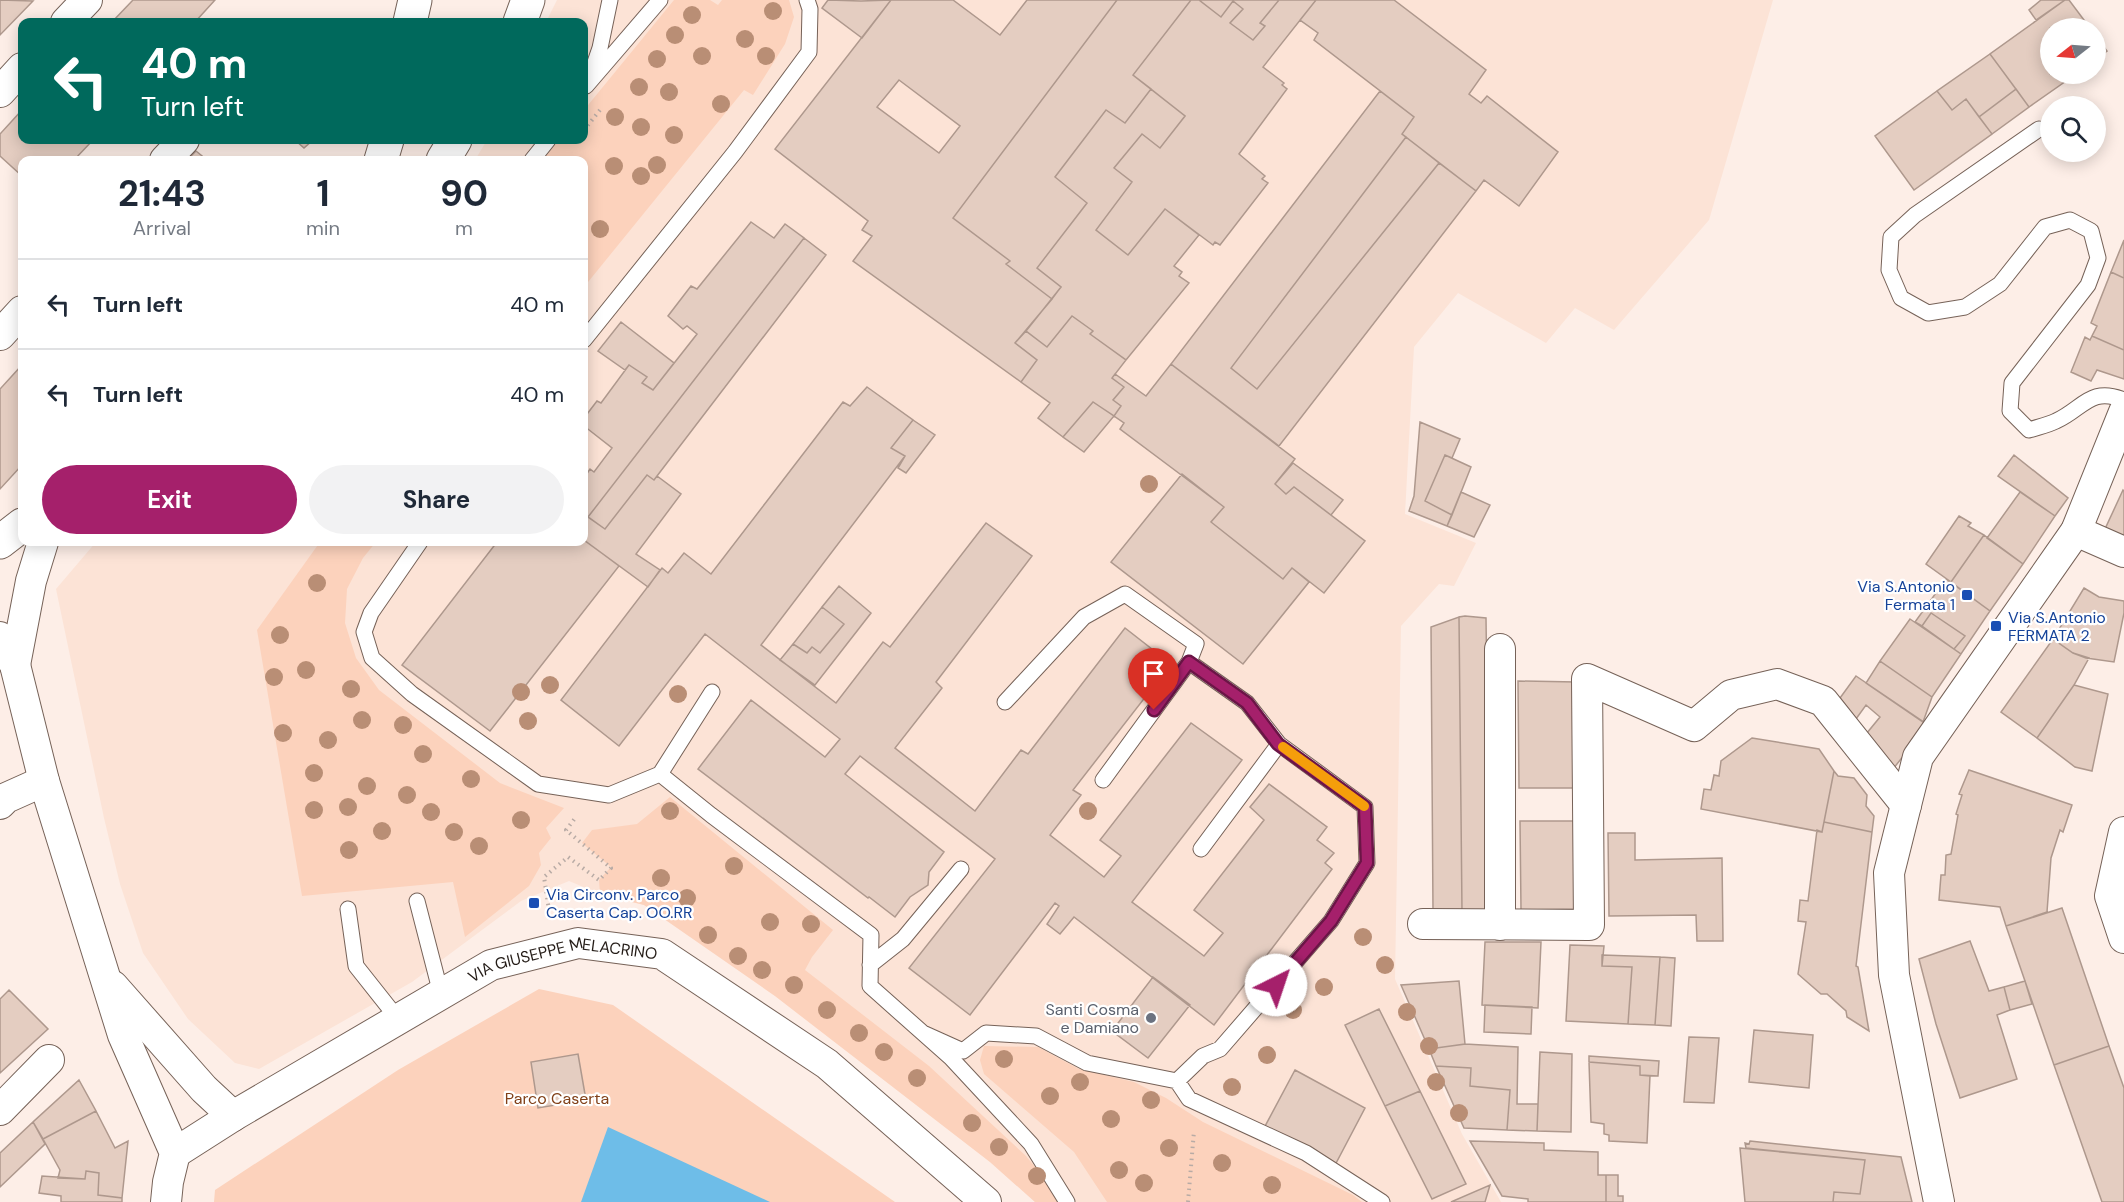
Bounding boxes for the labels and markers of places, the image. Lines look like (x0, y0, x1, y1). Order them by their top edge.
place label: Via S.Antonio Fermata 1 (1857, 576, 1955, 615)
marker: Via S.Antonio Fermata 1 (1960, 588, 1974, 602)
place label: Via S.Antonio FERMATA 2 (2008, 607, 2106, 646)
marker: Via S.Antonio FERMATA 2 (1989, 619, 2003, 633)
pin (1128, 648, 1179, 710)
place label: Via Circonv. Parco Caserta Cap. OO.RR (546, 884, 693, 923)
marker: Via Circonv. Parco Caserta Cap. OO.RR (527, 896, 541, 910)
place label: Santi Cosma e Damiano (1046, 999, 1139, 1038)
marker: Santi Cosma e Damiano (1144, 1011, 1158, 1025)

